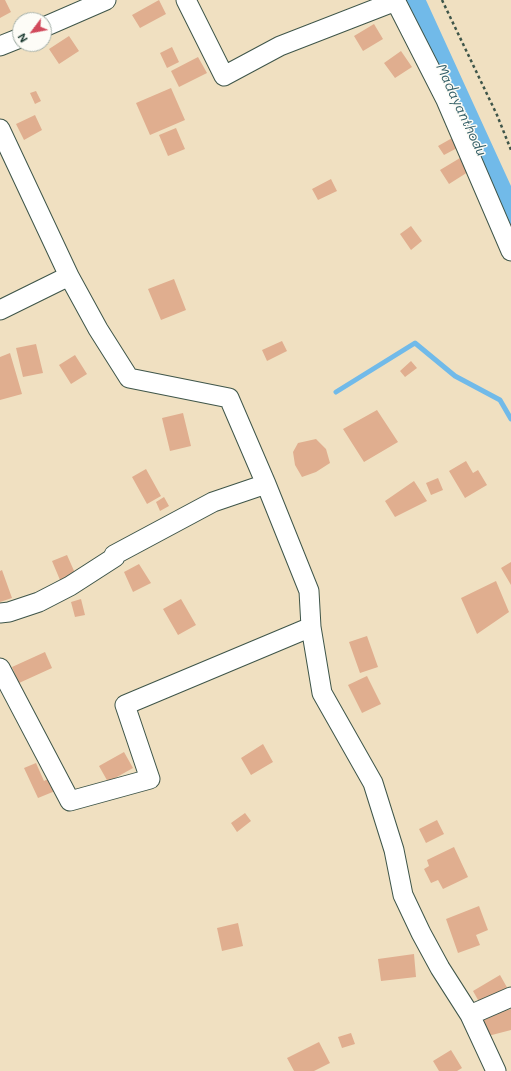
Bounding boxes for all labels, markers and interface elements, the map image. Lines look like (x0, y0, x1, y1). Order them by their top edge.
north arrow (12, 12, 52, 52)
text: N (14, 31, 31, 46)
water label: Madayanthodu (432, 61, 490, 159)

